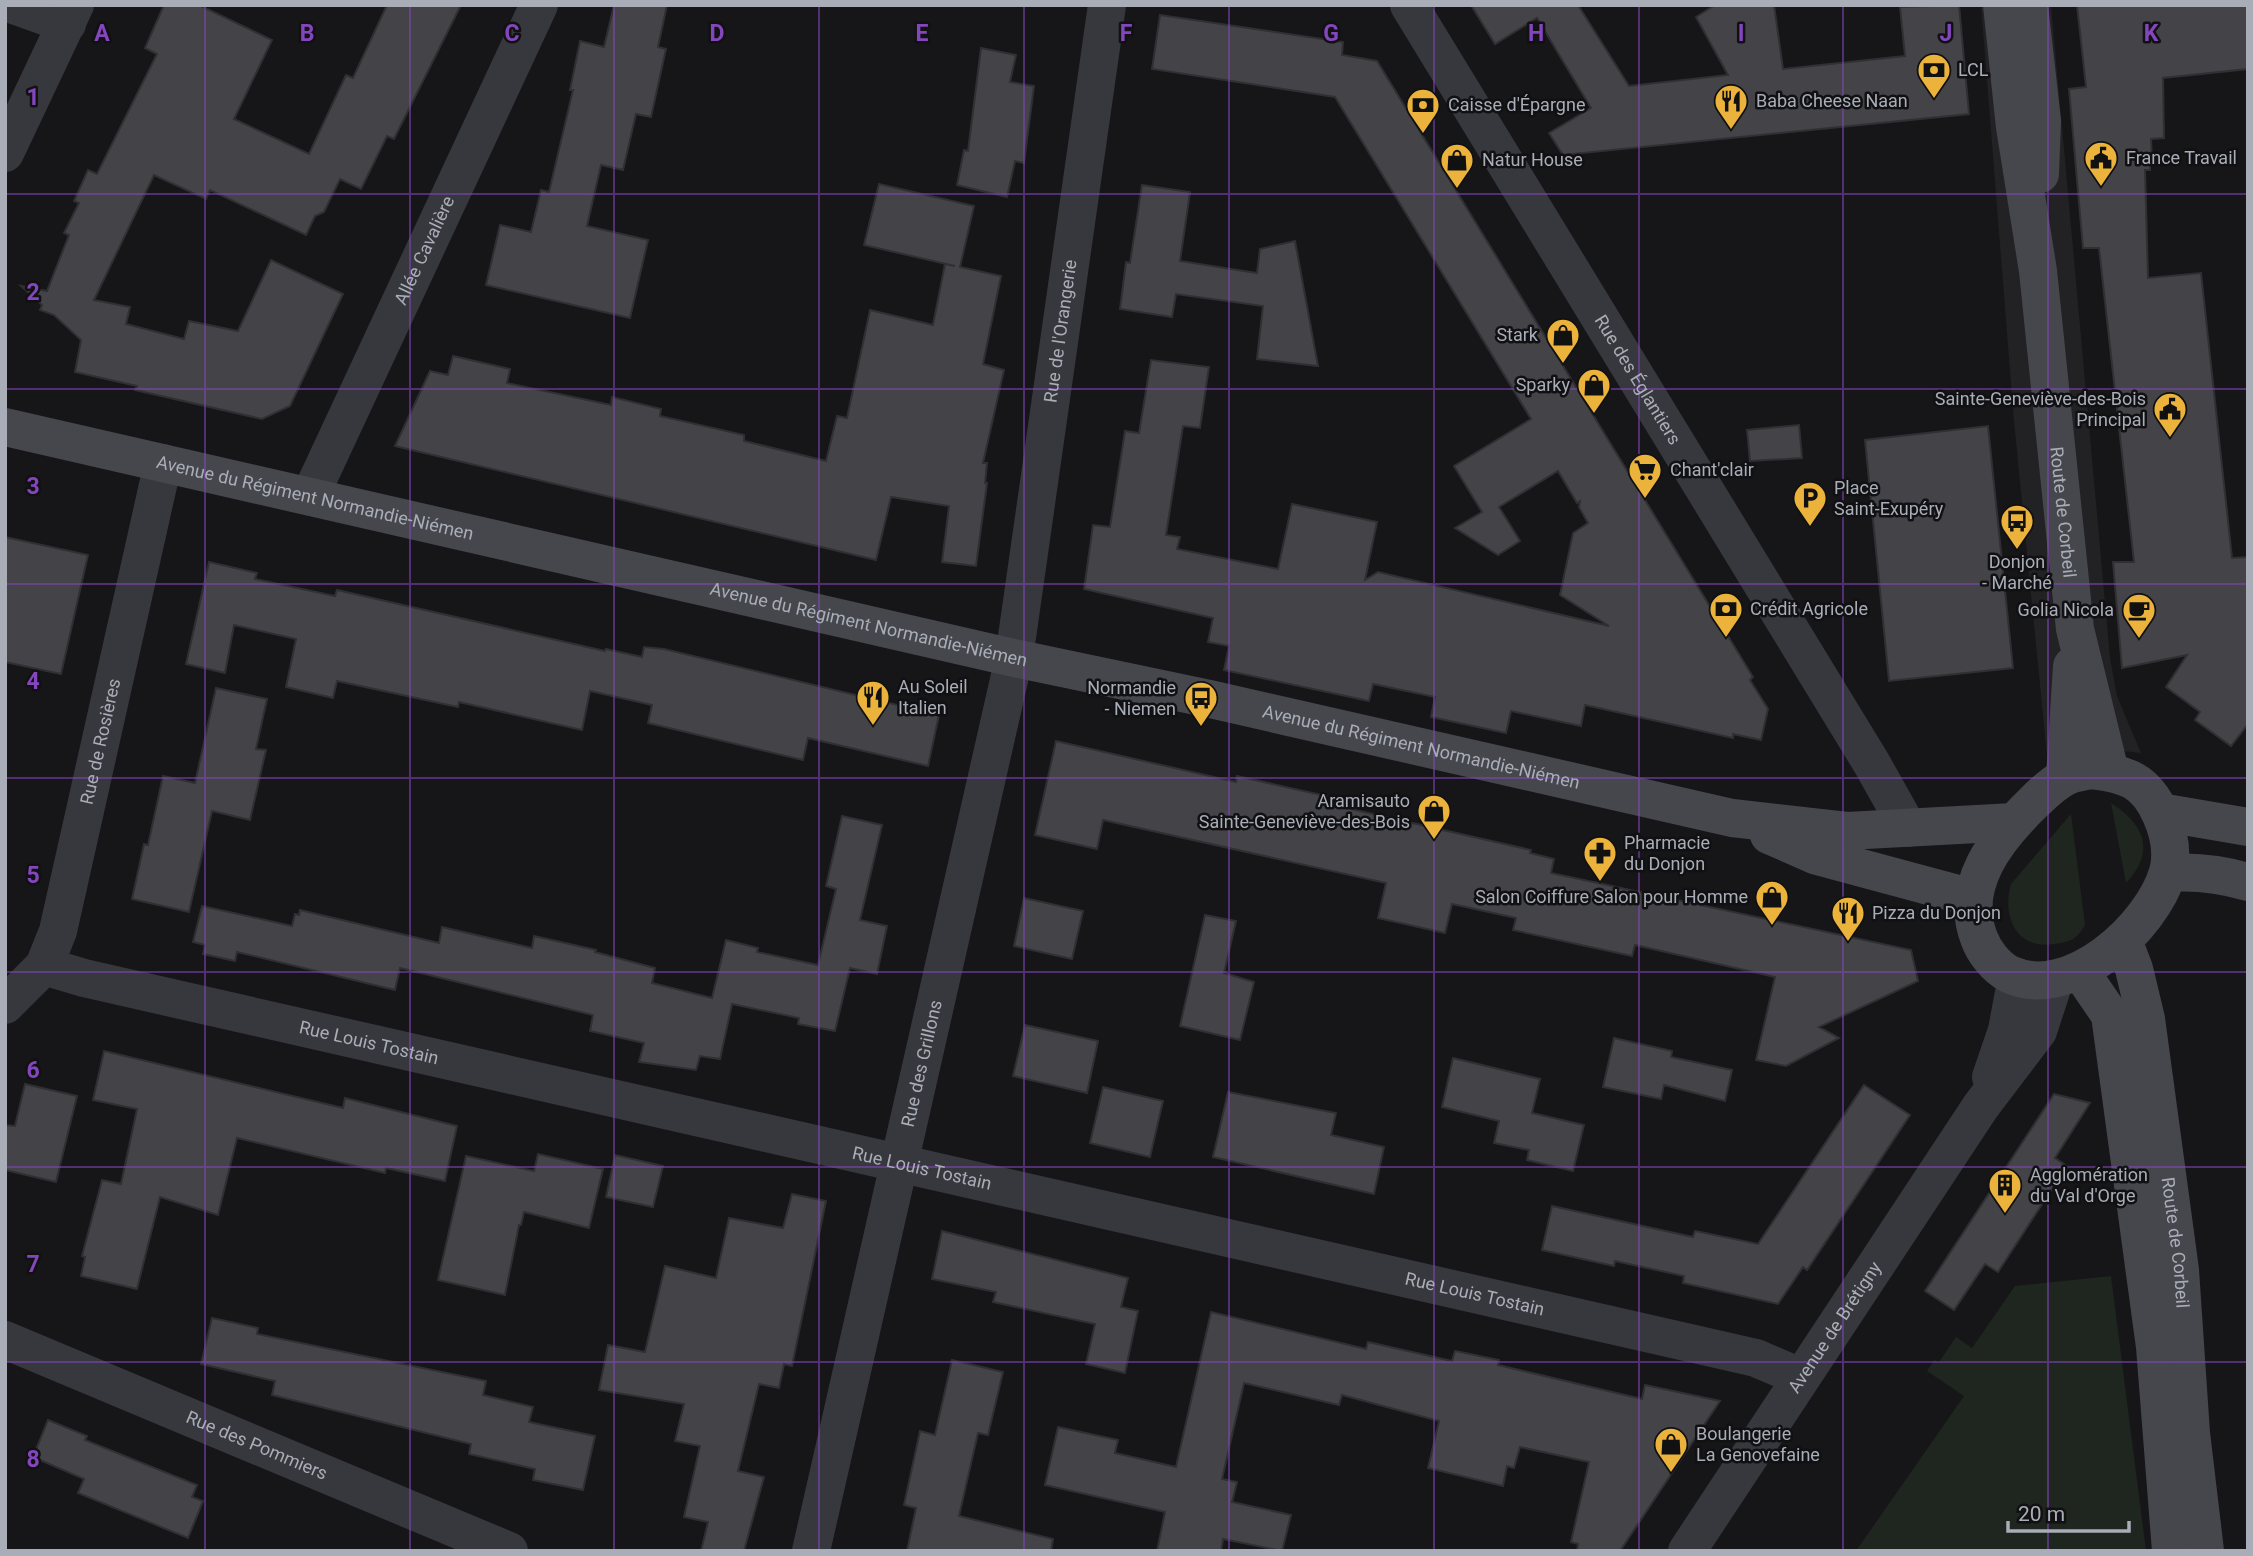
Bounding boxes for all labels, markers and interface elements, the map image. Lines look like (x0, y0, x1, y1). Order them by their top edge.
text: A (94, 20, 110, 47)
text: B (300, 20, 314, 47)
text: C (504, 20, 520, 47)
text: D (710, 20, 724, 47)
text: E (916, 20, 929, 47)
text: F (1120, 20, 1133, 47)
text: G (1323, 20, 1339, 47)
text: H (1528, 20, 1544, 47)
text: I (1738, 20, 1744, 47)
text: J (1940, 20, 1952, 47)
text: K (2144, 20, 2159, 47)
bank icon: LCL (1915, 51, 1953, 100)
place label: LCL (1958, 59, 1989, 80)
restaurant icon: Baba Cheese Naan (1712, 82, 1750, 131)
text: 1 (26, 84, 40, 111)
bank icon: Caisse d'Épargne (1404, 86, 1442, 135)
place label: Baba Cheese Naan (1756, 90, 1908, 111)
place label: Caisse d'Épargne (1448, 94, 1585, 115)
public building icon: France Travail (2082, 139, 2120, 188)
shop icon: Natur House (1438, 141, 1476, 190)
place label: France Travail (2126, 147, 2237, 168)
place label: Natur House (1482, 149, 1583, 170)
street label: Allée Cavalière (390, 192, 458, 308)
street label: Rue de l'Orangerie (1039, 258, 1081, 404)
text: 2 (26, 279, 40, 306)
street label: Rue des Églantiers (1591, 311, 1686, 448)
shop icon: Stark (1544, 316, 1582, 365)
place label: Stark (1496, 324, 1539, 345)
shop icon: Sparky (1575, 366, 1613, 415)
place label: Sparky (1516, 374, 1570, 395)
place label: Sainte-Geneviève-des-Bois Principal (1935, 388, 2146, 430)
public building icon: Sainte-Geneviève-des-Bois Principal (2151, 390, 2189, 439)
street label: Route de Corbeil (2046, 445, 2081, 579)
street label: Avenue du Régiment Normandie-Niémen (155, 451, 476, 544)
supermarket icon: Chant'clair (1626, 451, 1664, 500)
place label: Chant'clair (1670, 459, 1754, 480)
text: 3 (26, 473, 40, 500)
place label: Place Saint-Exupéry (1834, 477, 1944, 519)
parking icon: Place Saint-Exupéry (1791, 479, 1829, 528)
bus stop icon: Donjon - Marché (1998, 502, 2036, 551)
place label: Donjon - Marché (1982, 551, 2052, 593)
street label: Avenue du Régiment Normandie-Niémen (708, 578, 1029, 670)
bank icon: Crédit Agricole (1707, 590, 1745, 639)
cafe icon: Golia Nicola (2120, 591, 2158, 640)
place label: Crédit Agricole (1750, 598, 1868, 619)
place label: Golia Nicola (2017, 599, 2114, 620)
text: 4 (26, 668, 40, 695)
street label: Rue de Rosières (76, 676, 124, 806)
place label: Au Soleil Italien (898, 676, 968, 718)
place label: Normandie - Niemen (1087, 677, 1176, 719)
restaurant icon: Au Soleil Italien (854, 678, 892, 727)
bus stop icon: Normandie - Niemen (1182, 679, 1220, 728)
street label: Avenue du Régiment Normandie-Niémen (1261, 700, 1582, 793)
place label: Aramisauto Sainte-Geneviève-des-Bois (1199, 790, 1410, 832)
shop icon: Aramisauto Sainte-Geneviève-des-Bois (1415, 792, 1453, 841)
place label: Pharmacie du Donjon (1624, 832, 1710, 874)
pharmacy icon: Pharmacie du Donjon (1581, 834, 1619, 883)
text: 5 (26, 862, 40, 889)
shop icon: Salon Coiffure Salon pour Homme (1753, 878, 1791, 927)
place label: Salon Coiffure Salon pour Homme (1475, 886, 1748, 907)
restaurant icon: Pizza du Donjon (1829, 894, 1867, 943)
place label: Pizza du Donjon (1872, 902, 2001, 923)
street label: Rue des Grillons (897, 998, 946, 1129)
street label: Rue Louis Tostain (297, 1016, 441, 1068)
text: 6 (26, 1057, 40, 1084)
street label: Rue Louis Tostain (850, 1142, 994, 1194)
place label: Agglomération du Val d'Orge (2030, 1164, 2148, 1206)
building icon: Agglomération du Val d'Orge (1986, 1166, 2024, 1215)
street label: Route de Corbeil (2158, 1176, 2194, 1309)
text: 7 (26, 1251, 40, 1278)
street label: Avenue de Brétigny (1783, 1257, 1886, 1397)
street label: Rue Louis Tostain (1403, 1268, 1547, 1320)
street label: Rue des Pommiers (183, 1406, 331, 1484)
place label: Boulangerie La Genovefaine (1696, 1423, 1820, 1465)
shop icon: Boulangerie La Genovefaine (1652, 1425, 1690, 1474)
text: 8 (26, 1446, 40, 1473)
scale bar (2008, 1490, 2129, 1534)
text: 20 m (2018, 1502, 2065, 1526)

